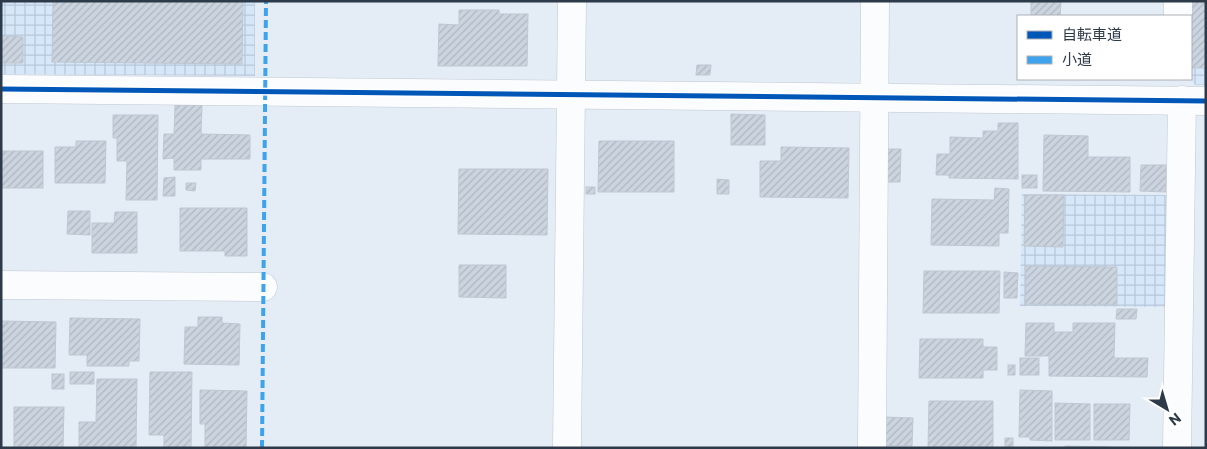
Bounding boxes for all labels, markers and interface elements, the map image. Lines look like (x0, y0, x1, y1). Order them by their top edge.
legend (1017, 15, 1192, 80)
text: 自転車道 (1062, 25, 1122, 43)
text: 小道 (1062, 50, 1092, 68)
north arrow (1142, 384, 1192, 434)
text: N (1166, 410, 1185, 430)

